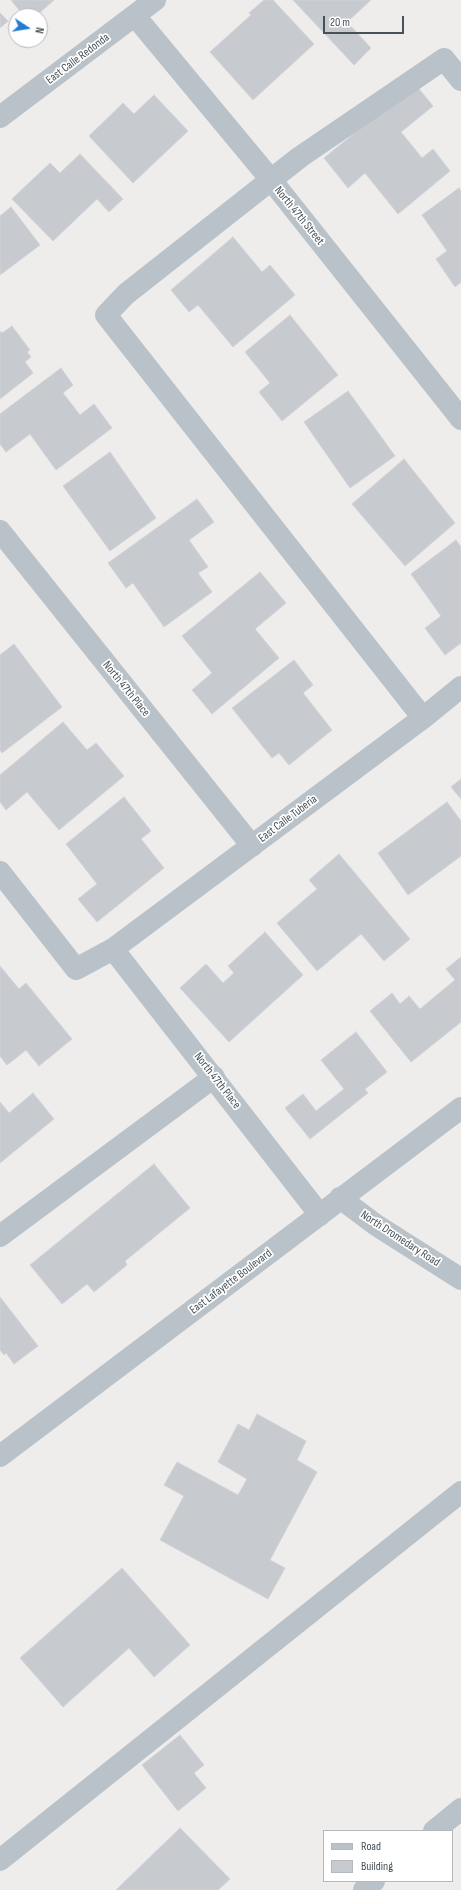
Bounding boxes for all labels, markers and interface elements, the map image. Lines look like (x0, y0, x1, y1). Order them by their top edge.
north arrow (8, 8, 48, 48)
scale bar (325, 8, 406, 34)
text: 20 m (330, 15, 350, 30)
text: N (32, 26, 46, 35)
street label: East Calle Redonda (43, 30, 113, 88)
street label: North 47th Street (271, 184, 327, 248)
street label: North 47th Place (99, 658, 153, 720)
street label: East Calle Tuberia (256, 792, 320, 846)
street label: North 47th Place (191, 1050, 243, 1112)
street label: North Dromedary Road (358, 1208, 442, 1270)
street label: East Lafayette Boulevard (187, 1246, 275, 1318)
legend (323, 1830, 453, 1882)
text: Road (361, 1839, 381, 1854)
text: Building (361, 1859, 393, 1874)

